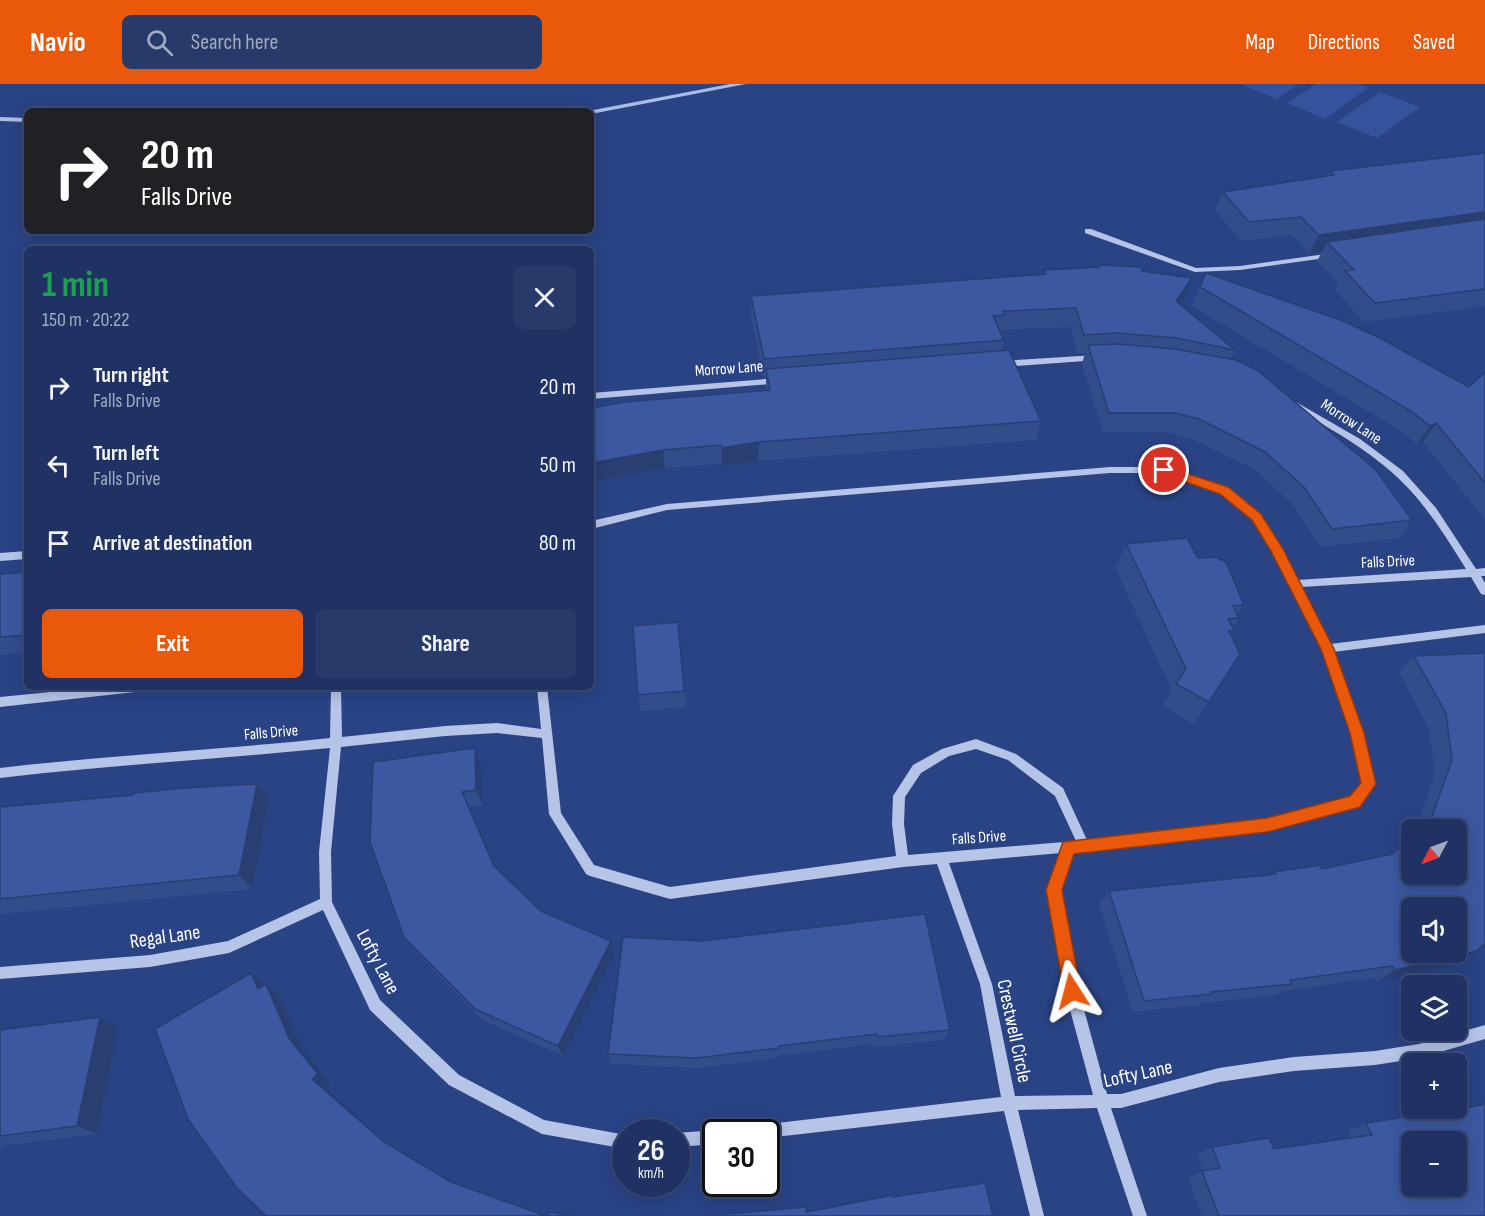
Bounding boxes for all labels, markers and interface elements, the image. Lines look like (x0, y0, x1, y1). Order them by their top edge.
search box (122, 15, 542, 69)
text: Navio (30, 26, 86, 59)
icon: search (143, 26, 176, 59)
text: Search here (191, 29, 278, 56)
text: Map (1245, 30, 1275, 55)
text: Directions (1308, 30, 1380, 55)
text: Saved (1413, 30, 1455, 55)
text: 20 m (141, 130, 214, 181)
icon: right (42, 132, 120, 210)
text: Falls Drive (141, 181, 232, 213)
text: 1 min (42, 264, 109, 307)
button: close (513, 266, 576, 329)
text: 150 m · 20:22 (42, 308, 130, 332)
street label: Morrow Lane (694, 357, 764, 381)
text: Turn right (93, 362, 169, 389)
icon: right (42, 371, 75, 404)
text: 20 m (540, 374, 576, 401)
text: Falls Drive (93, 389, 161, 413)
street label: Morrow Lane (1317, 395, 1385, 449)
text: Turn left (93, 440, 159, 467)
pin (1138, 444, 1189, 495)
icon: left (42, 449, 75, 482)
text: 50 m (540, 452, 576, 479)
icon: arrive (1147, 453, 1180, 486)
text: Falls Drive (93, 467, 161, 491)
icon: arrive (42, 527, 75, 560)
text: Arrive at destination (93, 530, 252, 557)
text: 80 m (539, 530, 576, 557)
street label: Falls Drive (1360, 551, 1416, 573)
button: Exit (42, 609, 303, 678)
button: Share (315, 609, 576, 678)
street label: Falls Drive (243, 721, 299, 745)
north arrow (1401, 819, 1467, 885)
map controls (1401, 819, 1467, 1197)
street label: Falls Drive (951, 827, 1007, 849)
button: sound (1401, 897, 1467, 963)
street label: Regal Lane (128, 920, 202, 954)
street label: Lofty Lane (351, 925, 405, 999)
position arrow (1040, 959, 1104, 1023)
button: layers (1401, 975, 1467, 1041)
street label: Crestwell Circle (991, 977, 1037, 1085)
button: + (1401, 1053, 1467, 1119)
street label: Lofty Lane (1101, 1055, 1175, 1093)
speed limit sign: 30 (702, 1119, 780, 1197)
button: − (1401, 1131, 1467, 1197)
text: 26 (637, 1133, 665, 1169)
text: km/h (638, 1164, 664, 1183)

